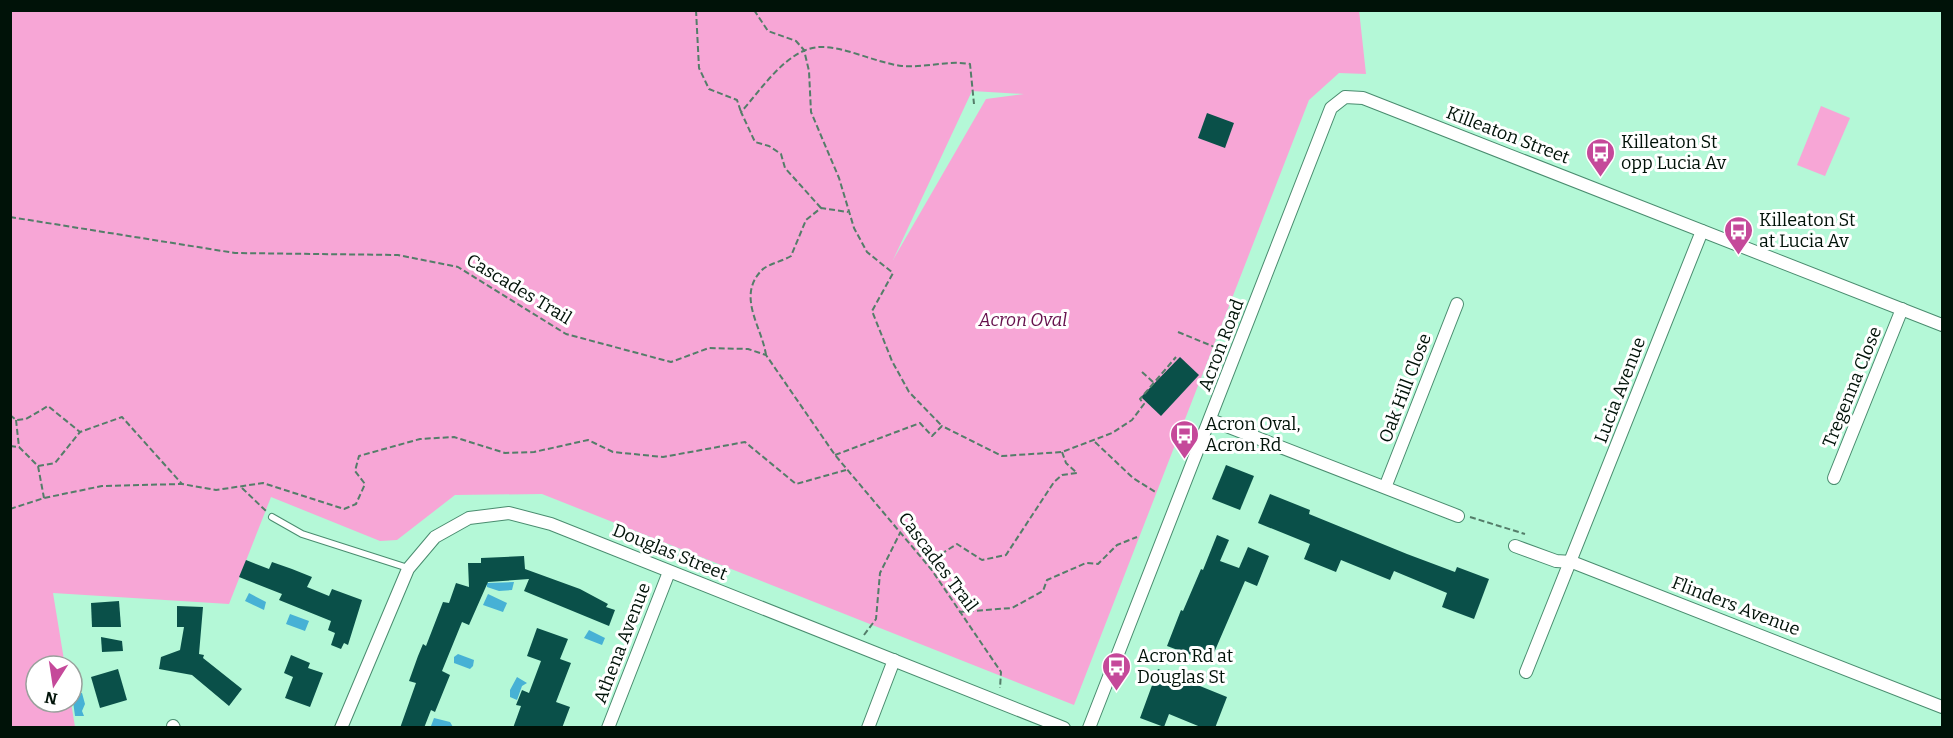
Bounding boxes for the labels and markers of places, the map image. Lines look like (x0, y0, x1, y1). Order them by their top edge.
place label: Killeaton St opp Lucia Av (1621, 131, 1727, 174)
bus stop icon: Killeaton St opp Lucia Av (1584, 136, 1616, 178)
place label: Killeaton St at Lucia Av (1759, 209, 1856, 252)
bus stop icon: Killeaton St at Lucia Av (1722, 214, 1754, 256)
place label: Acron Oval, Acron Rd (1205, 413, 1301, 456)
bus stop icon: Acron Oval, Acron Rd (1168, 418, 1200, 460)
place label: Acron Rd at Douglas St (1137, 645, 1234, 688)
bus stop icon: Acron Rd at Douglas St (1100, 650, 1132, 692)

